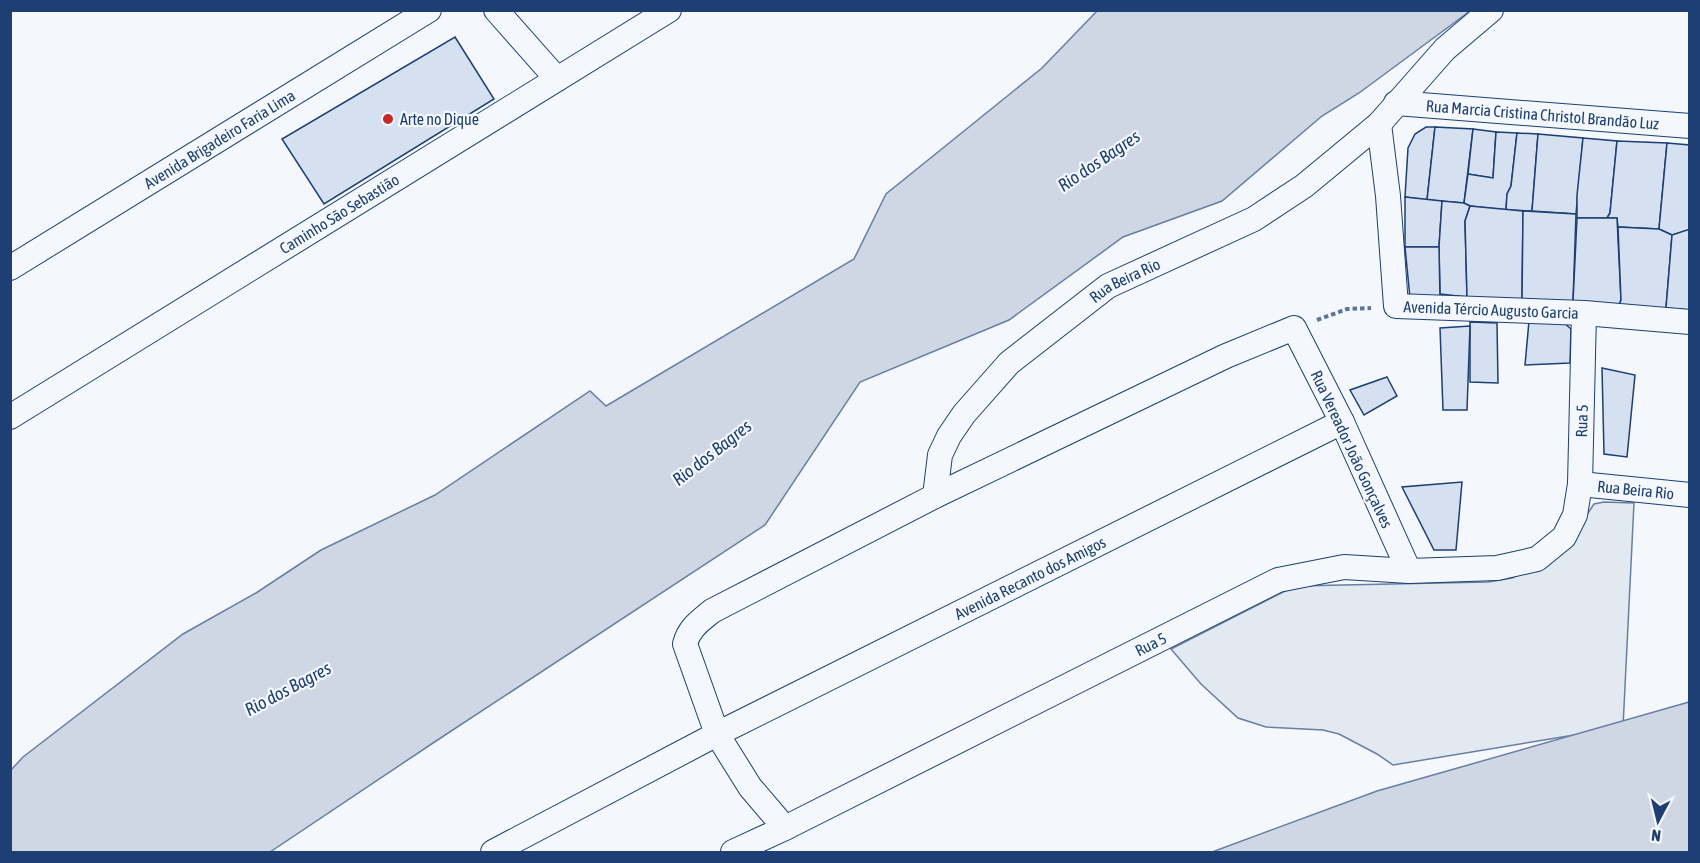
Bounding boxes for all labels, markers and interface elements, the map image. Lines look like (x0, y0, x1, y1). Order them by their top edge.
street label: Avenida Brigadeiro Faria Lima (141, 86, 298, 192)
street label: Rua Marcia Cristina Christol Brandão Luz (1425, 96, 1660, 133)
place label: Arte no Dique (400, 110, 479, 129)
marker: Arte no Dique (381, 112, 395, 126)
water label: Rio dos Bagres (1054, 125, 1144, 196)
street label: Caminho São Sebastião (276, 170, 402, 257)
street label: Rua Beira Rio (1086, 254, 1163, 306)
street label: Avenida Tércio Augusto Garcia (1403, 297, 1579, 322)
street label: Rua Vereador João Gonçalves (1307, 367, 1397, 531)
street label: Rua 5 (1572, 404, 1591, 437)
water label: Rio dos Bagres (668, 415, 755, 490)
street label: Rua Beira Rio (1596, 477, 1675, 502)
street label: Avenida Recanto dos Amigos (951, 532, 1109, 623)
street label: Rua 5 (1132, 629, 1169, 659)
water label: Rio dos Bagres (241, 657, 334, 720)
north arrow (1628, 791, 1688, 851)
text: N (1650, 826, 1662, 845)

